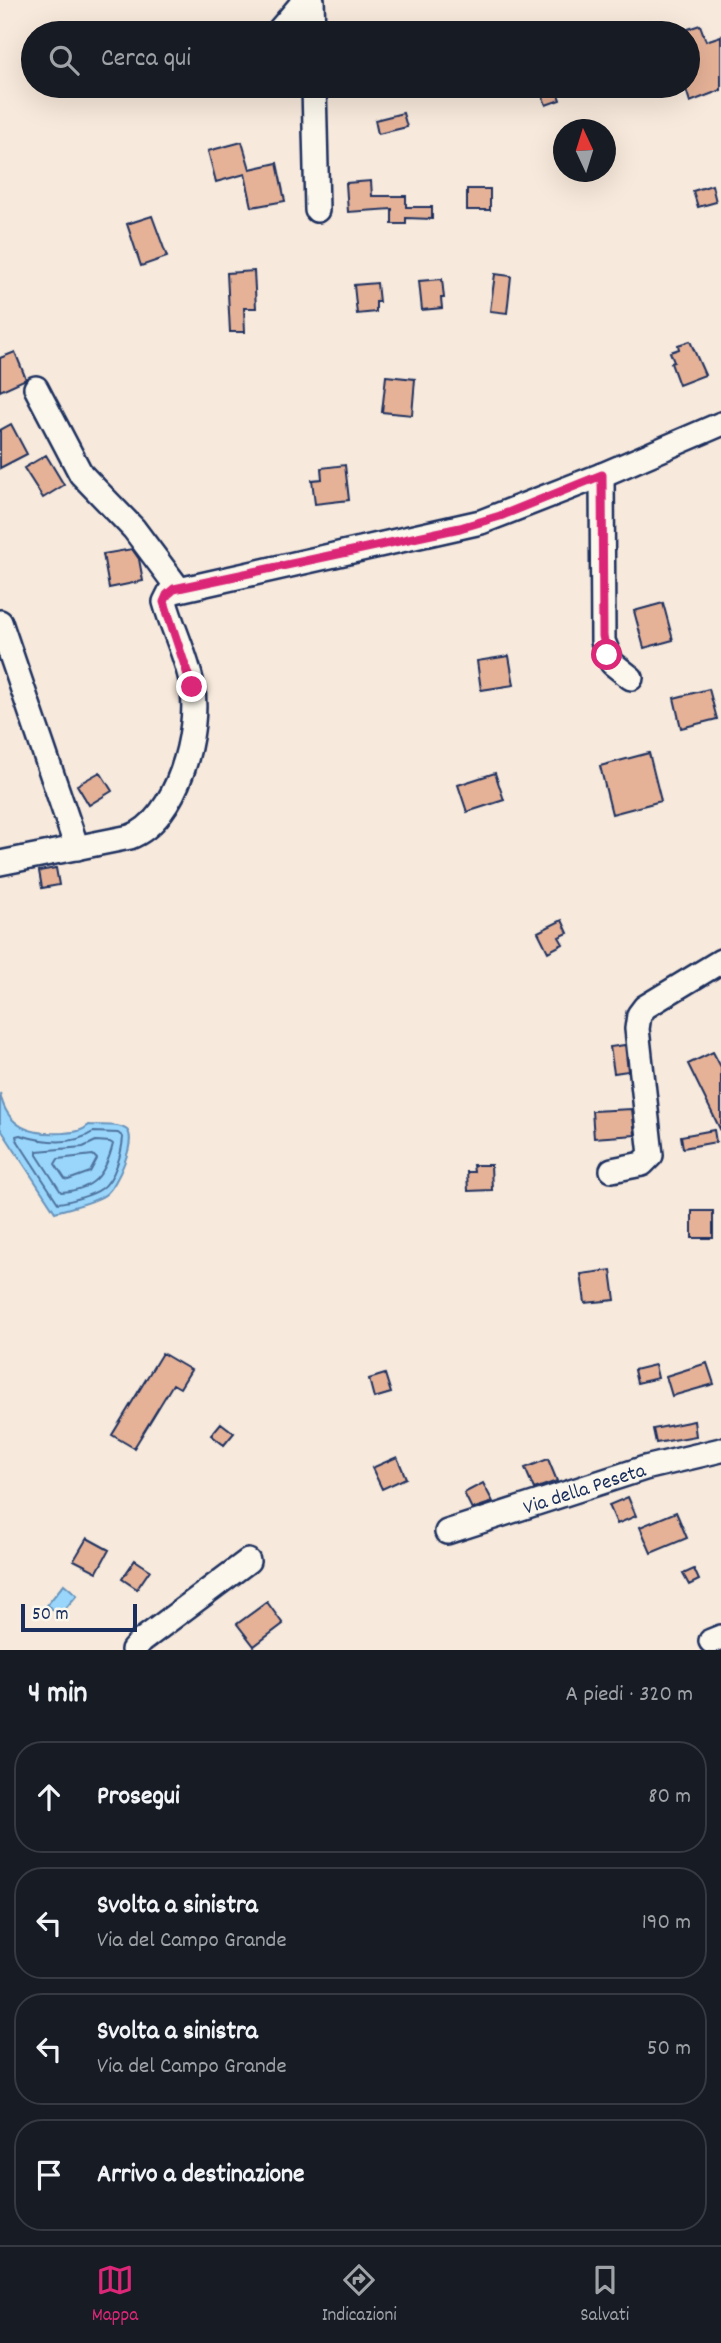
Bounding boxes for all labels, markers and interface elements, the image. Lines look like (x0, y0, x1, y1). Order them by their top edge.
search box (21, 21, 700, 98)
icon: search (45, 41, 83, 79)
text: Cerca qui (101, 41, 191, 78)
north arrow (553, 119, 616, 182)
route start (591, 639, 622, 670)
route end (176, 671, 207, 702)
street label: Via della Peseta (520, 1456, 651, 1524)
scale bar (21, 1601, 136, 1633)
text: 50 m (32, 1602, 69, 1629)
text: 4 min (28, 1674, 87, 1717)
text: A piedi · 320 m (566, 1679, 693, 1712)
icon: ahead (30, 1778, 68, 1816)
text: Prosegui (97, 1779, 180, 1816)
text: 80 m (648, 1781, 691, 1814)
text: Svolta a sinistra (97, 1888, 258, 1925)
icon: left (30, 1904, 68, 1942)
text: 190 m (642, 1907, 691, 1940)
text: Via del Campo Grande (97, 1925, 287, 1958)
text: Svolta a sinistra (97, 2014, 258, 2051)
icon: left (30, 2030, 68, 2068)
text: 50 m (647, 2033, 691, 2066)
text: Via del Campo Grande (97, 2051, 287, 2084)
icon: arrive (30, 2156, 68, 2194)
text: Arrivo a destinazione (97, 2157, 305, 2194)
tab: Mappa (92, 2261, 138, 2330)
tab: Indicazioni (322, 2261, 397, 2330)
tab: Salvati (580, 2261, 629, 2330)

